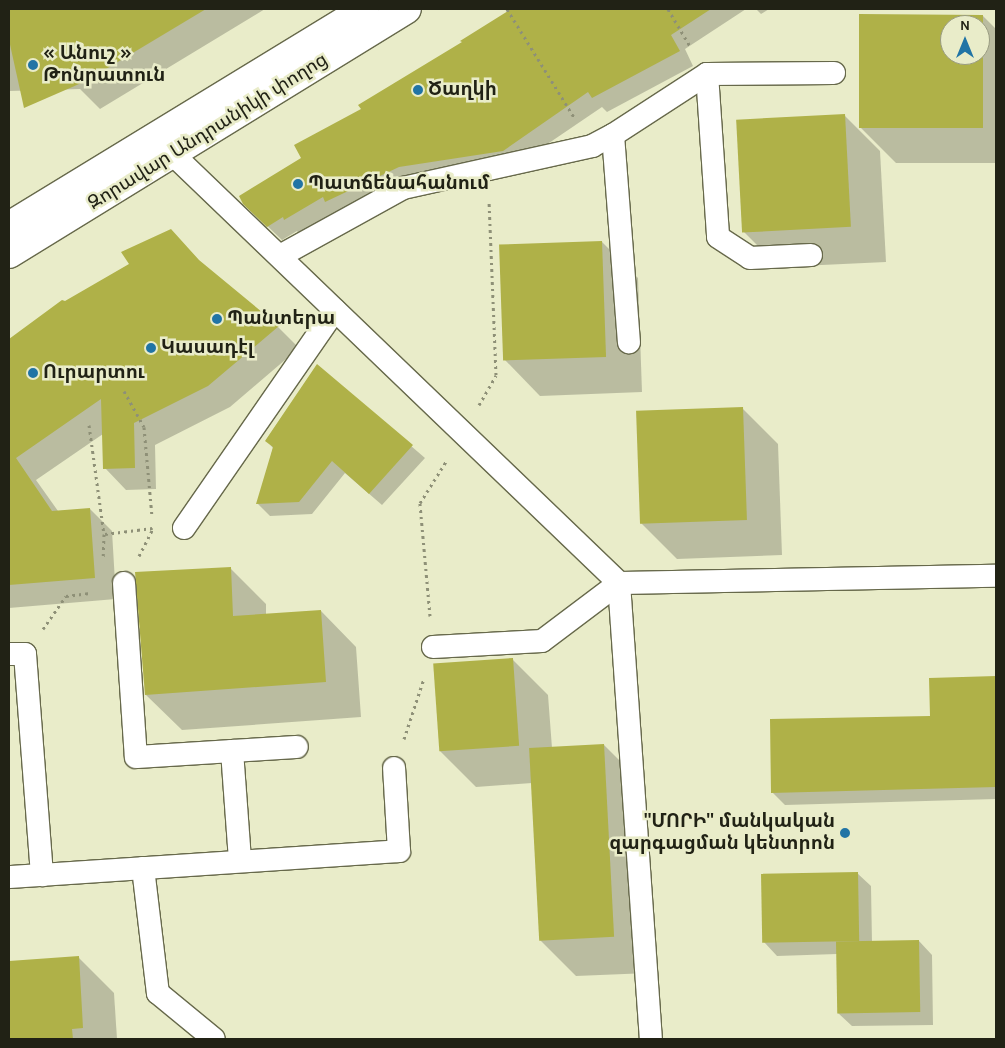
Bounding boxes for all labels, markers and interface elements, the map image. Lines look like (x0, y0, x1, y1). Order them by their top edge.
north arrow (940, 15, 990, 65)
text: N (960, 17, 970, 34)
place label: « Անուշ » Թոնրատուն (43, 43, 165, 87)
street label: Զորավար Անդրանիկի փողոց (84, 49, 332, 215)
marker: « Անուշ » Թոնրատուն (27, 59, 39, 71)
place label: Ծաղկի (428, 79, 497, 101)
marker: Ծաղկի (412, 84, 424, 96)
place label: Պատճենահանում (308, 173, 489, 195)
marker: Պատճենահանում (292, 178, 304, 190)
place label: Պանտերա (227, 308, 335, 330)
marker: Պանտերա (211, 313, 223, 325)
place label: Կասադէլ (161, 337, 254, 359)
marker: Կասադէլ (145, 342, 157, 354)
place label: Ուրարտու (43, 362, 145, 384)
marker: Ուրարտու (27, 367, 39, 379)
place label: "ՄՈՐԻ" մանկական զարգացման կենտրոն (609, 811, 835, 855)
marker: "ՄՈՐԻ" մանկական զարգացման կենտրոն (839, 827, 851, 839)

